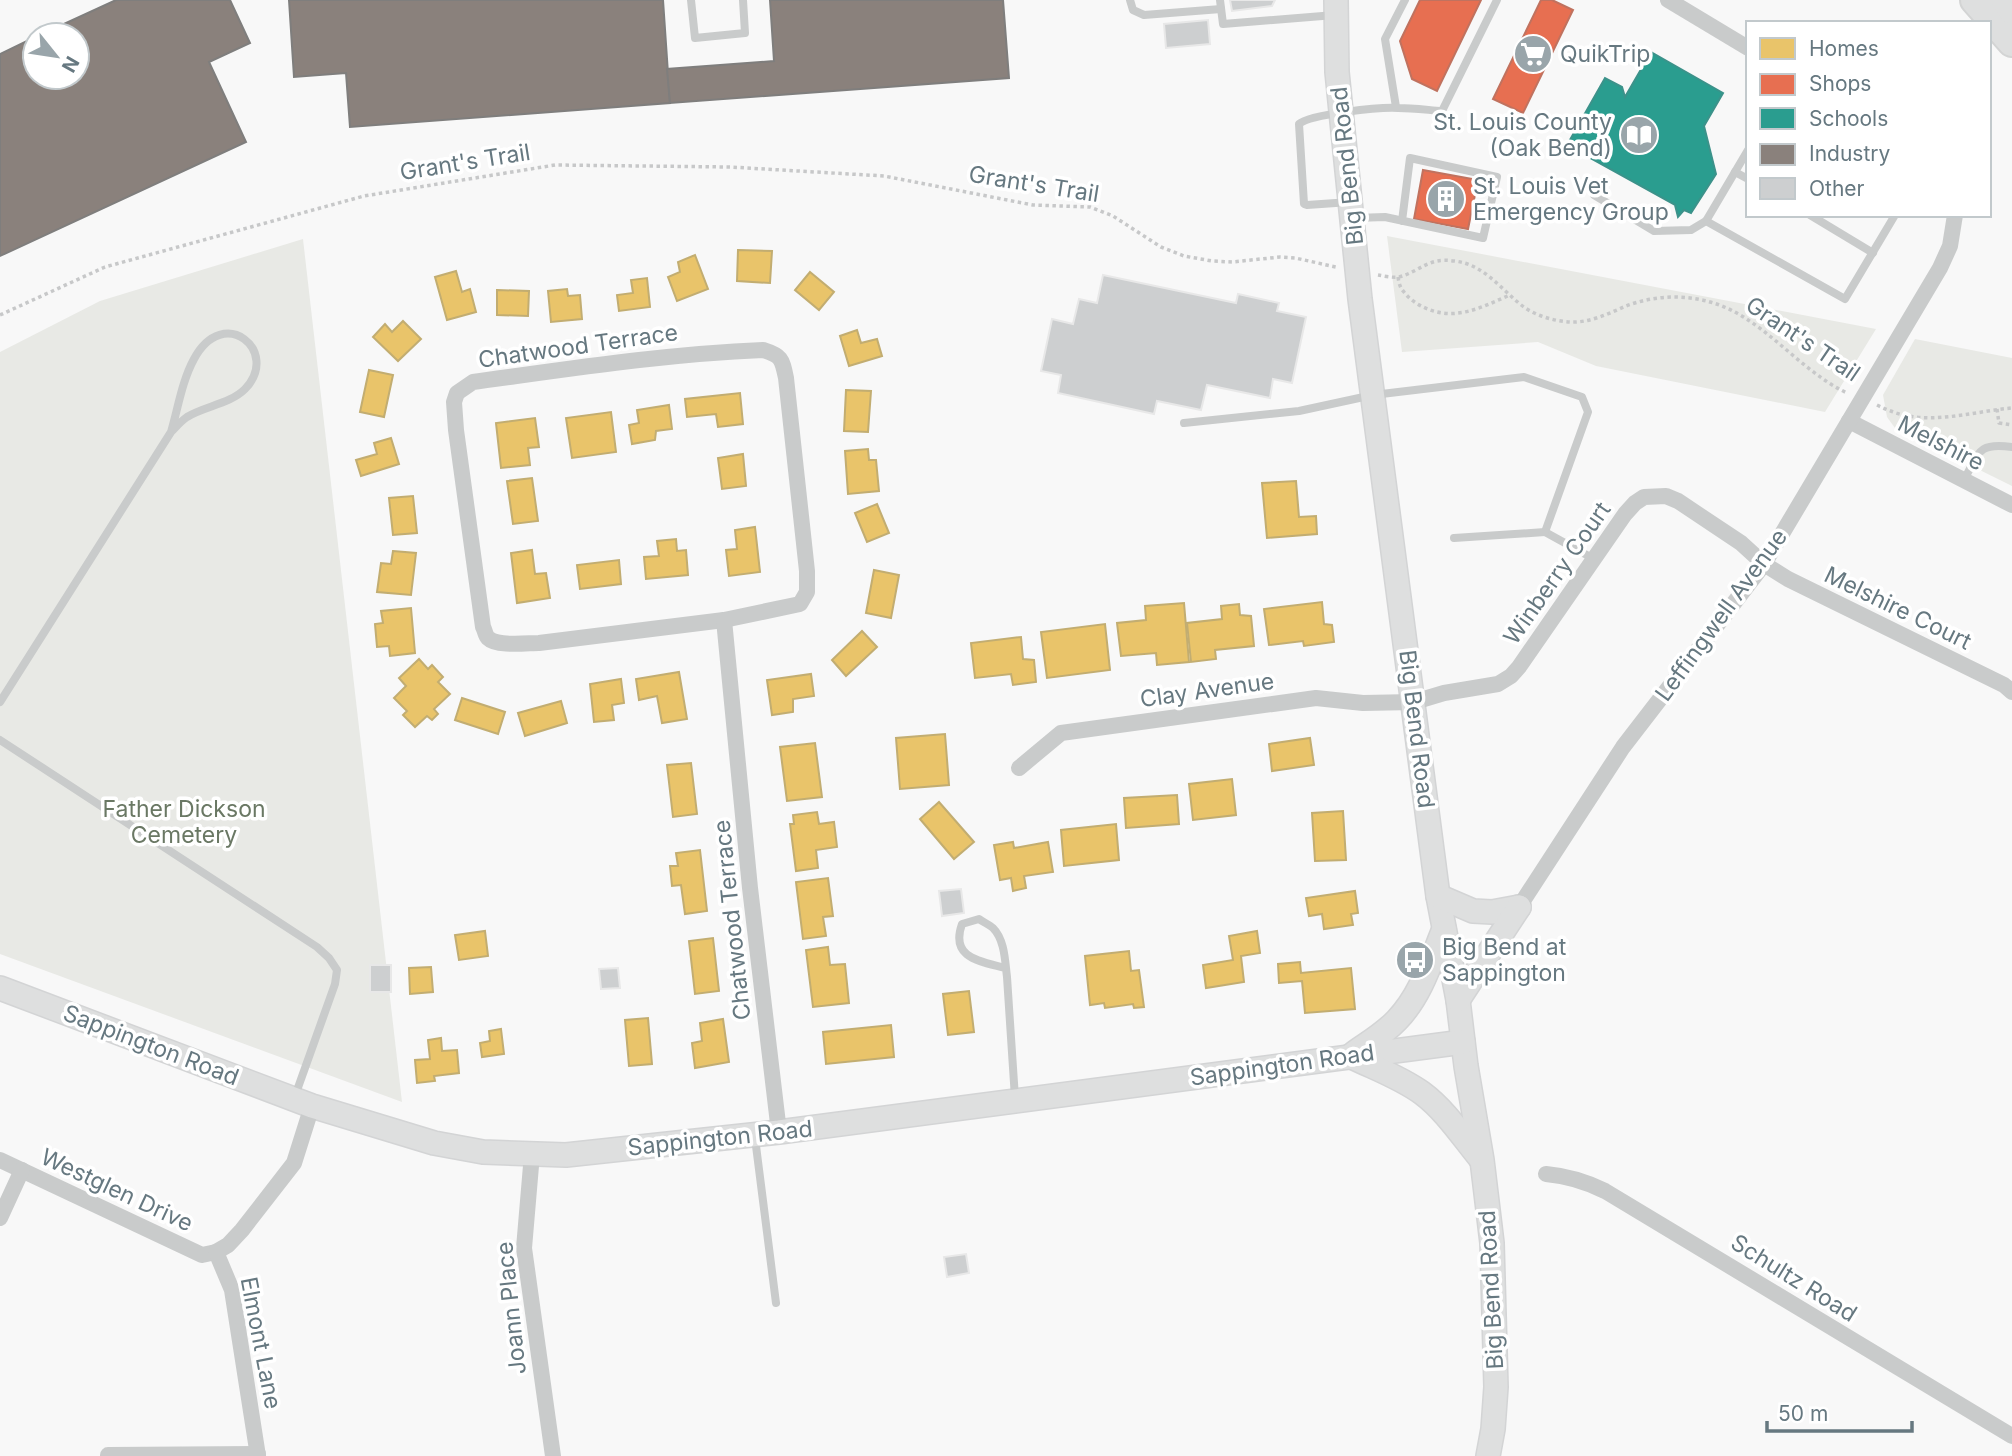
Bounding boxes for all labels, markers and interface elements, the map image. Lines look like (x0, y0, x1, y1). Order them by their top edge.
north arrow (21, 21, 91, 91)
legend (1746, 21, 1991, 217)
supermarket icon: QuikTrip (1512, 33, 1554, 75)
text: Homes (1809, 36, 1879, 61)
place label: QuikTrip (1560, 40, 1650, 68)
text: N (57, 52, 84, 76)
text: Shops (1809, 71, 1871, 96)
street label: Big Bend Road (1325, 85, 1369, 247)
text: Schools (1809, 106, 1888, 131)
place label: St. Louis County (Oak Bend) (1433, 108, 1612, 162)
library icon: St. Louis County (Oak Bend) (1618, 114, 1660, 156)
street label: Grant's Trail (398, 138, 532, 186)
text: Industry (1809, 141, 1891, 166)
street label: Grant's Trail (967, 160, 1101, 208)
place label: St. Louis Vet Emergency Group (1473, 172, 1669, 226)
text: Other (1809, 176, 1865, 201)
building icon: St. Louis Vet Emergency Group (1425, 178, 1467, 220)
street label: Grant's Trail (1741, 291, 1865, 387)
street label: Chatwood Terrace (476, 318, 680, 374)
street label: Melshire (1893, 409, 1989, 477)
street label: Winberry Court (1497, 496, 1617, 650)
street label: Leffingwell Avenue (1649, 523, 1793, 707)
street label: Melshire Court (1820, 560, 1976, 656)
street label: Big Bend Road (1393, 648, 1441, 810)
street label: Clay Avenue (1138, 667, 1276, 713)
park label: Father Dickson Cemetery (102, 795, 266, 849)
street label: Chatwood Terrace (708, 818, 756, 1022)
place label: Big Bend at Sappington (1442, 933, 1567, 987)
bus stop icon: Big Bend at Sappington (1394, 939, 1436, 981)
street label: Sappington Road (59, 999, 243, 1091)
street label: Sappington Road (1188, 1038, 1376, 1092)
street label: Sappington Road (626, 1114, 814, 1162)
street label: Westglen Drive (37, 1143, 197, 1237)
street label: Big Bend Road (1473, 1210, 1509, 1370)
street label: Schultz Road (1726, 1228, 1862, 1328)
street label: Joann Place (490, 1240, 532, 1376)
street label: Elmont Lane (234, 1275, 288, 1411)
scale bar (1767, 1390, 1912, 1434)
text: 50 m (1778, 1401, 1828, 1426)

